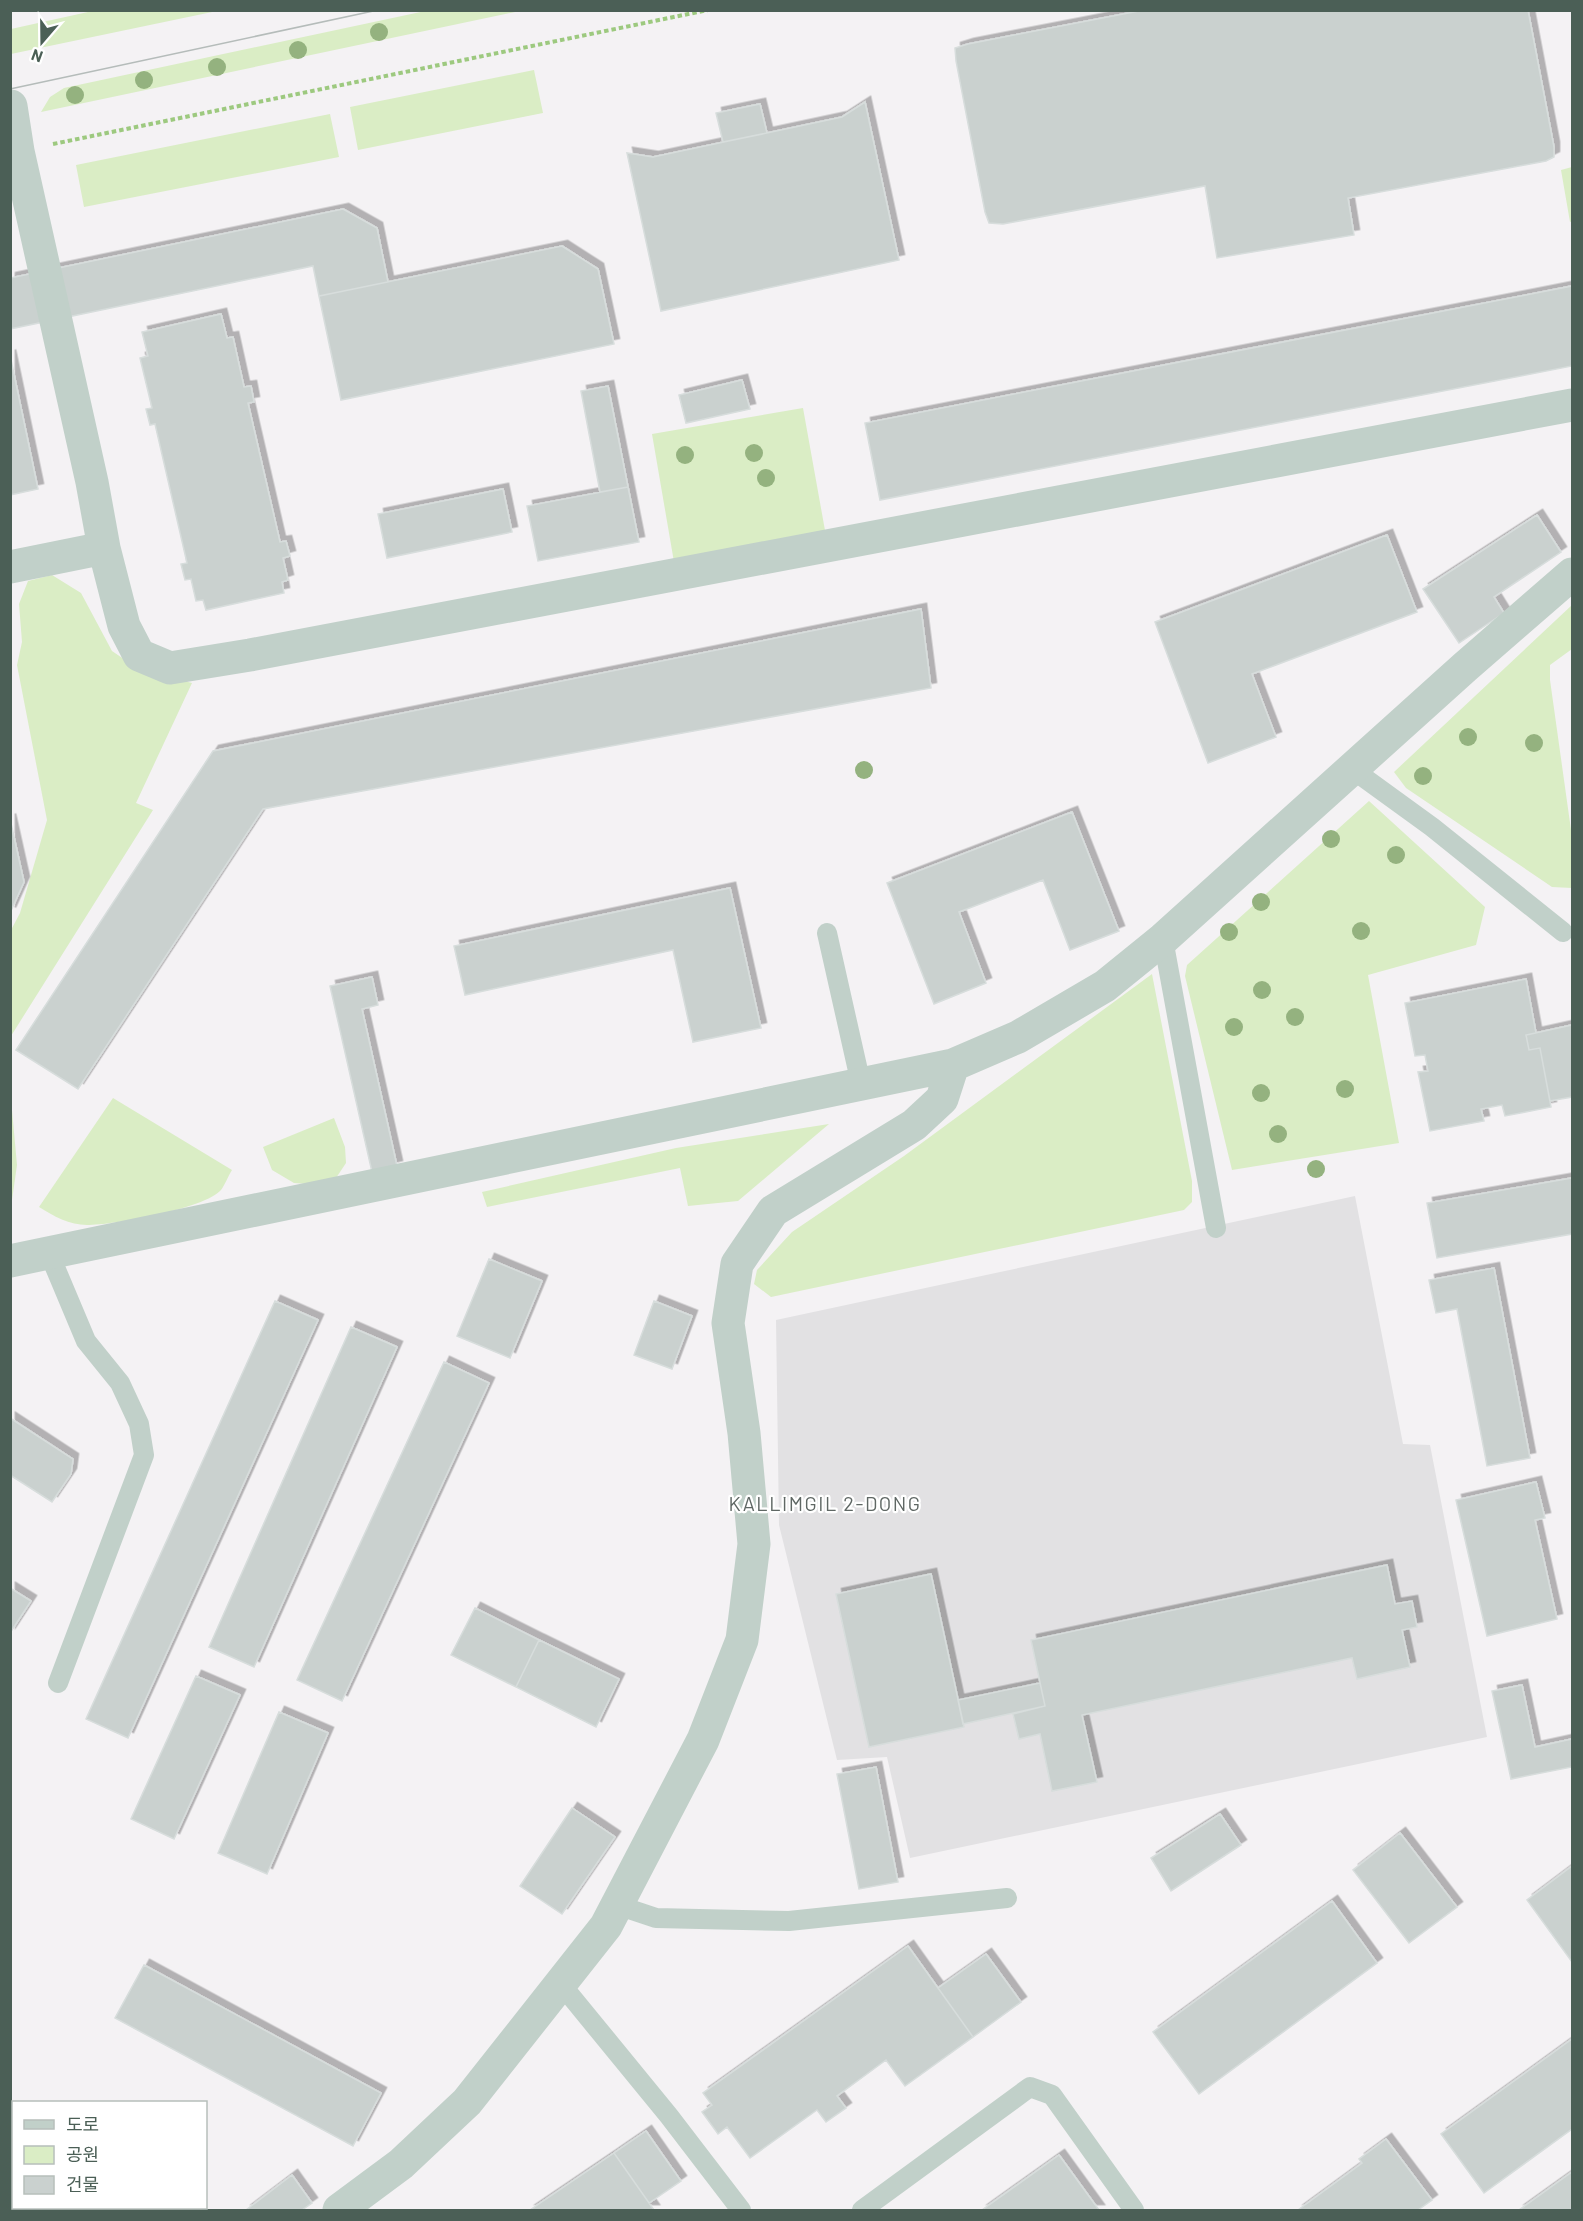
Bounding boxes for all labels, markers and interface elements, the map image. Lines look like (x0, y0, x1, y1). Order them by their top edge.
north arrow (12, 12, 72, 72)
text: N (28, 46, 45, 67)
district label: KALLIMGIL 2-DONG (728, 1491, 922, 1515)
legend (12, 2101, 207, 2209)
text: 도로 (66, 2113, 99, 2135)
text: 공원 (66, 2143, 99, 2165)
text: 건물 (66, 2173, 99, 2195)

